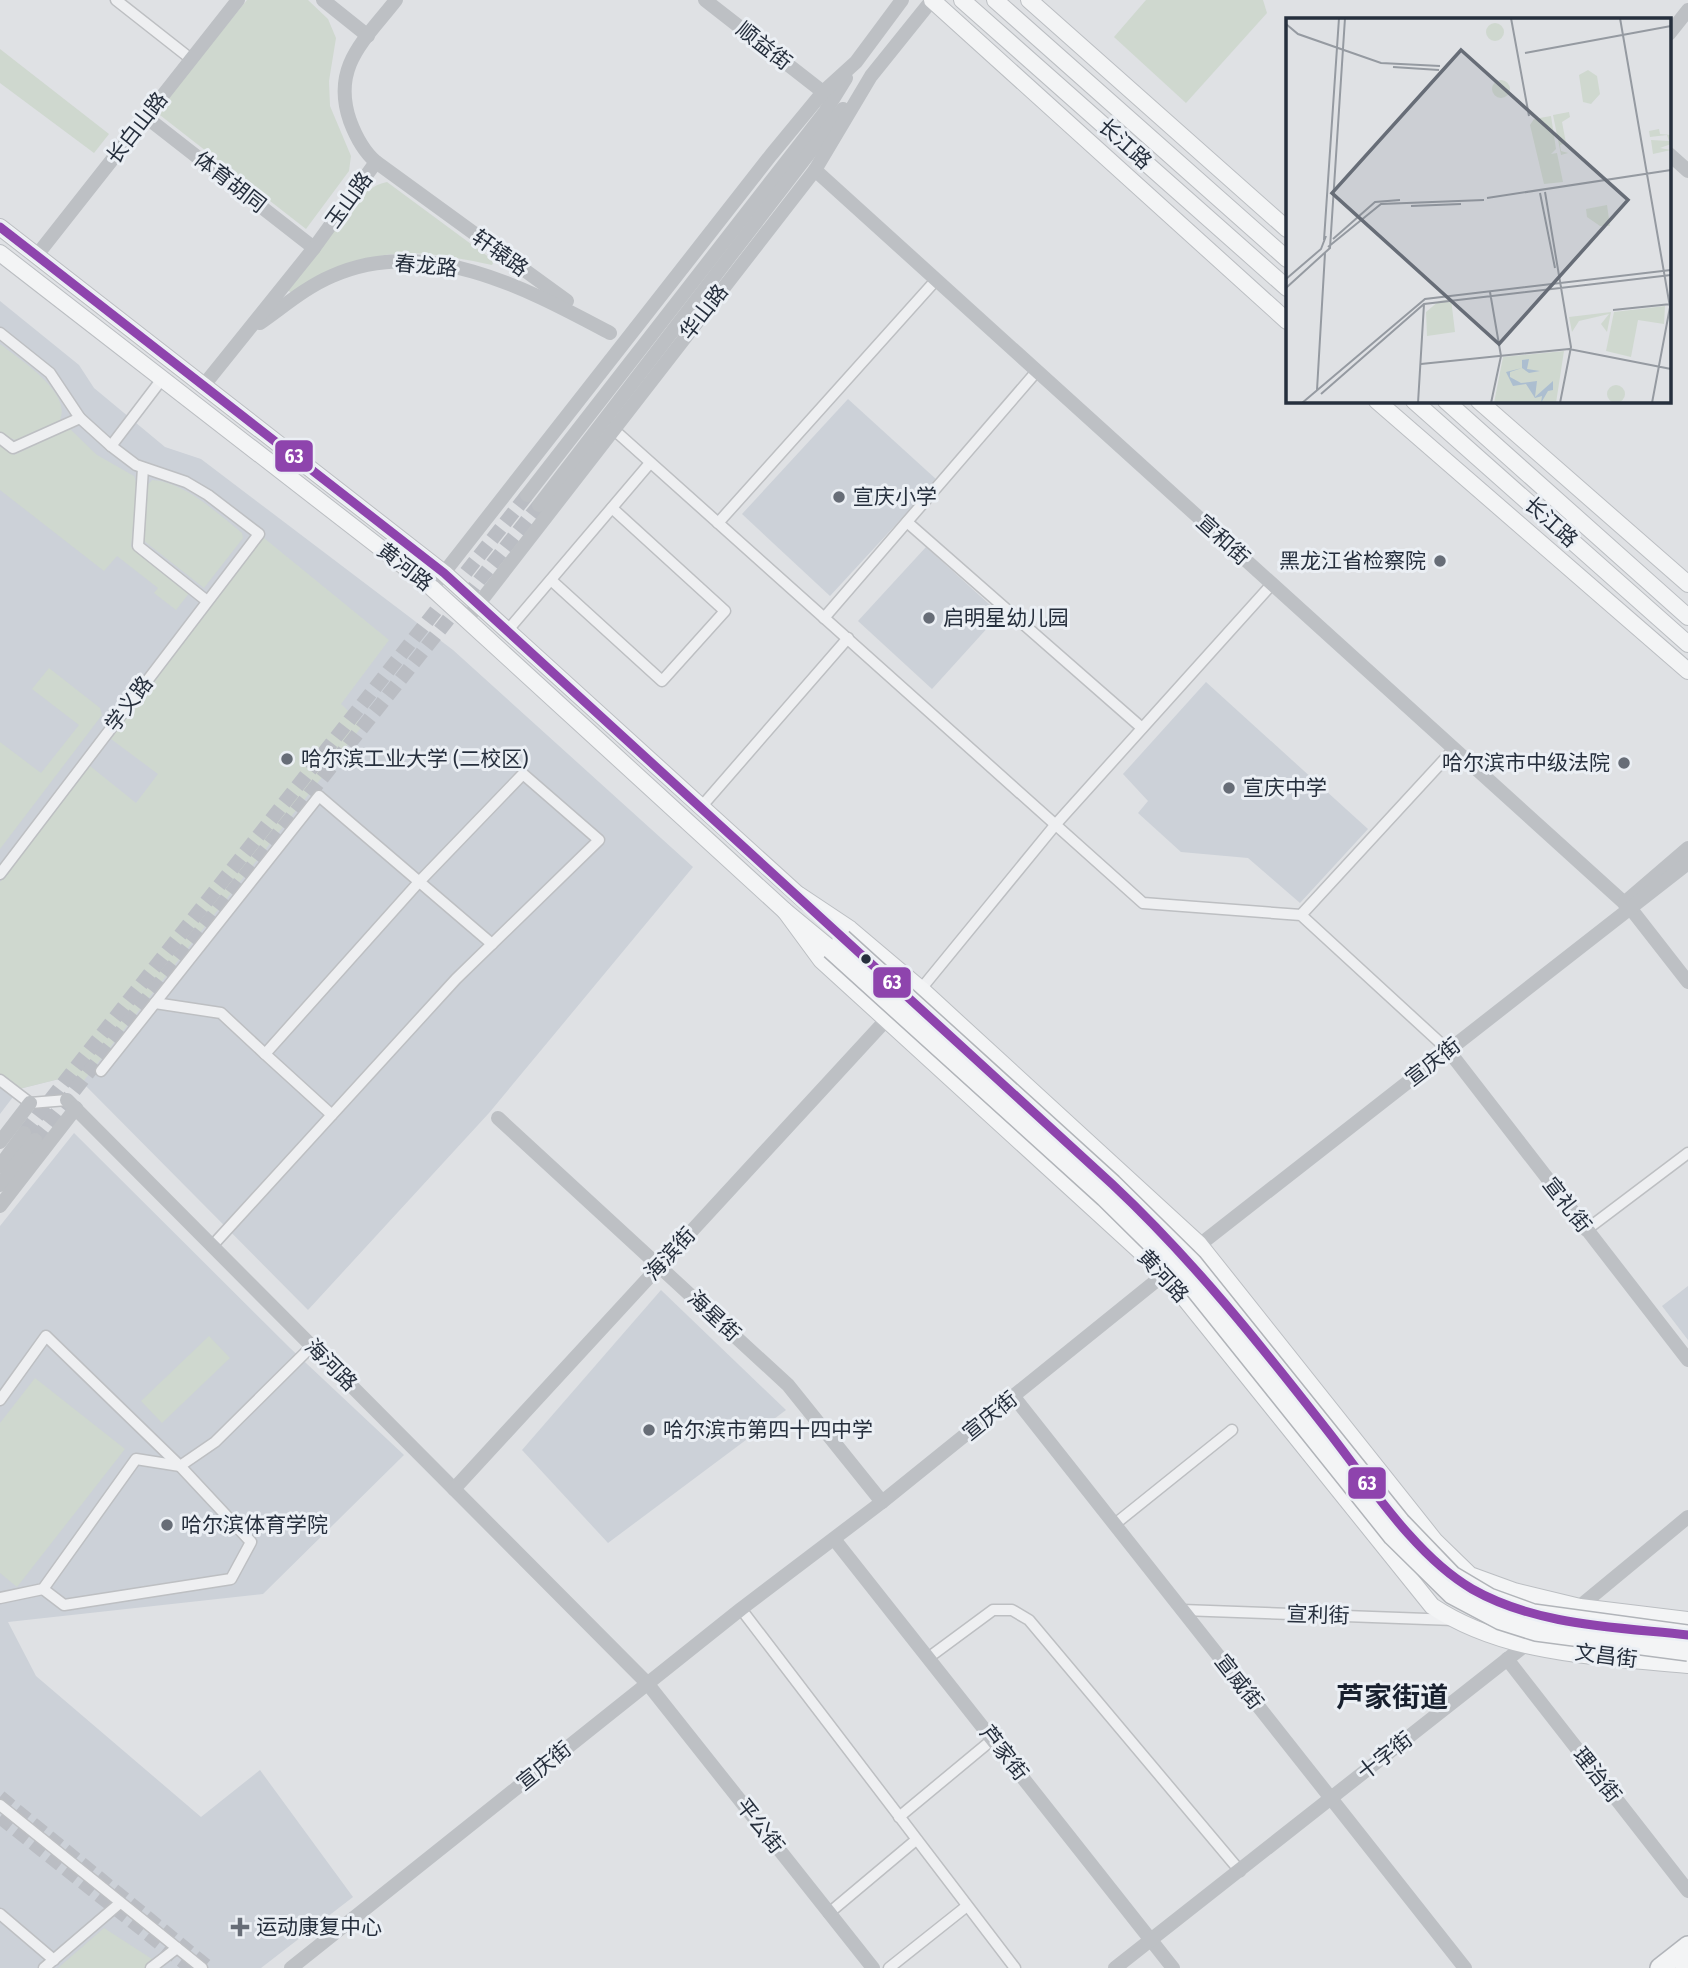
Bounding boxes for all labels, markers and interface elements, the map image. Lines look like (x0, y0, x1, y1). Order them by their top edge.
street label: 顺益街 (731, 16, 797, 76)
inset map (1286, 18, 1670, 402)
street label: 长白山路 (101, 87, 173, 169)
street label: 长江路 (1093, 113, 1157, 175)
street label: 体育胡同 (189, 146, 271, 218)
street label: 玉山路 (320, 167, 378, 233)
street label: 轩辕路 (467, 224, 533, 282)
street label: 春龙路 (393, 250, 459, 282)
street label: 华山路 (674, 279, 734, 345)
line badge: 63 (274, 439, 314, 473)
text: 63 (285, 445, 303, 468)
place label: 宣庆小学 (853, 484, 937, 510)
marker: 宣庆小学 (831, 489, 847, 505)
street label: 长江路 (1519, 491, 1583, 553)
street label: 宣和街 (1191, 509, 1255, 571)
street label: 黄河路 (372, 537, 438, 597)
place label: 黑龙江省检察院 (1279, 548, 1426, 574)
marker: 黑龙江省检察院 (1432, 553, 1448, 569)
place label: 启明星幼儿园 (943, 605, 1069, 631)
marker: 启明星幼儿园 (921, 610, 937, 626)
street label: 学义路 (100, 671, 158, 737)
place label: 哈尔滨工业大学 (二校区) (301, 746, 528, 772)
place label: 哈尔滨市中级法院 (1442, 750, 1610, 776)
marker: 哈尔滨工业大学 (二校区) (279, 751, 295, 767)
marker: 哈尔滨市中级法院 (1616, 755, 1632, 771)
place label: 宣庆中学 (1243, 775, 1327, 801)
marker: 宣庆中学 (1221, 780, 1237, 796)
unlabelled marker (859, 952, 873, 966)
line badge: 63 (872, 966, 912, 999)
text: 63 (883, 971, 901, 994)
street label: 宣庆街 (1400, 1032, 1466, 1092)
street label: 宣礼街 (1537, 1172, 1597, 1238)
street label: 海滨街 (639, 1222, 701, 1286)
street label: 黄河路 (1132, 1244, 1194, 1308)
street label: 海星街 (682, 1285, 746, 1347)
street label: 海河路 (300, 1334, 362, 1396)
street label: 宣庆街 (957, 1386, 1023, 1446)
place label: 哈尔滨市第四十四中学 (663, 1417, 873, 1443)
marker: 哈尔滨市第四十四中学 (641, 1422, 657, 1438)
line badge: 63 (1347, 1466, 1387, 1500)
text: 63 (1358, 1472, 1376, 1495)
place label: 哈尔滨体育学院 (181, 1512, 328, 1538)
marker: 哈尔滨体育学院 (159, 1517, 175, 1533)
street label: 宣利街 (1286, 1601, 1350, 1629)
street label: 文昌街 (1573, 1639, 1639, 1673)
street label: 宣威街 (1209, 1649, 1269, 1715)
district label: 芦家街道 (1336, 1681, 1448, 1714)
street label: 芦家街 (974, 1720, 1034, 1786)
street label: 十字街 (1352, 1726, 1418, 1786)
street label: 宣庆街 (511, 1736, 577, 1796)
street label: 理治街 (1567, 1742, 1627, 1808)
street label: 平公街 (730, 1793, 790, 1859)
place label: 运动康复中心 (256, 1914, 382, 1940)
marker: 运动康复中心 (230, 1917, 250, 1937)

